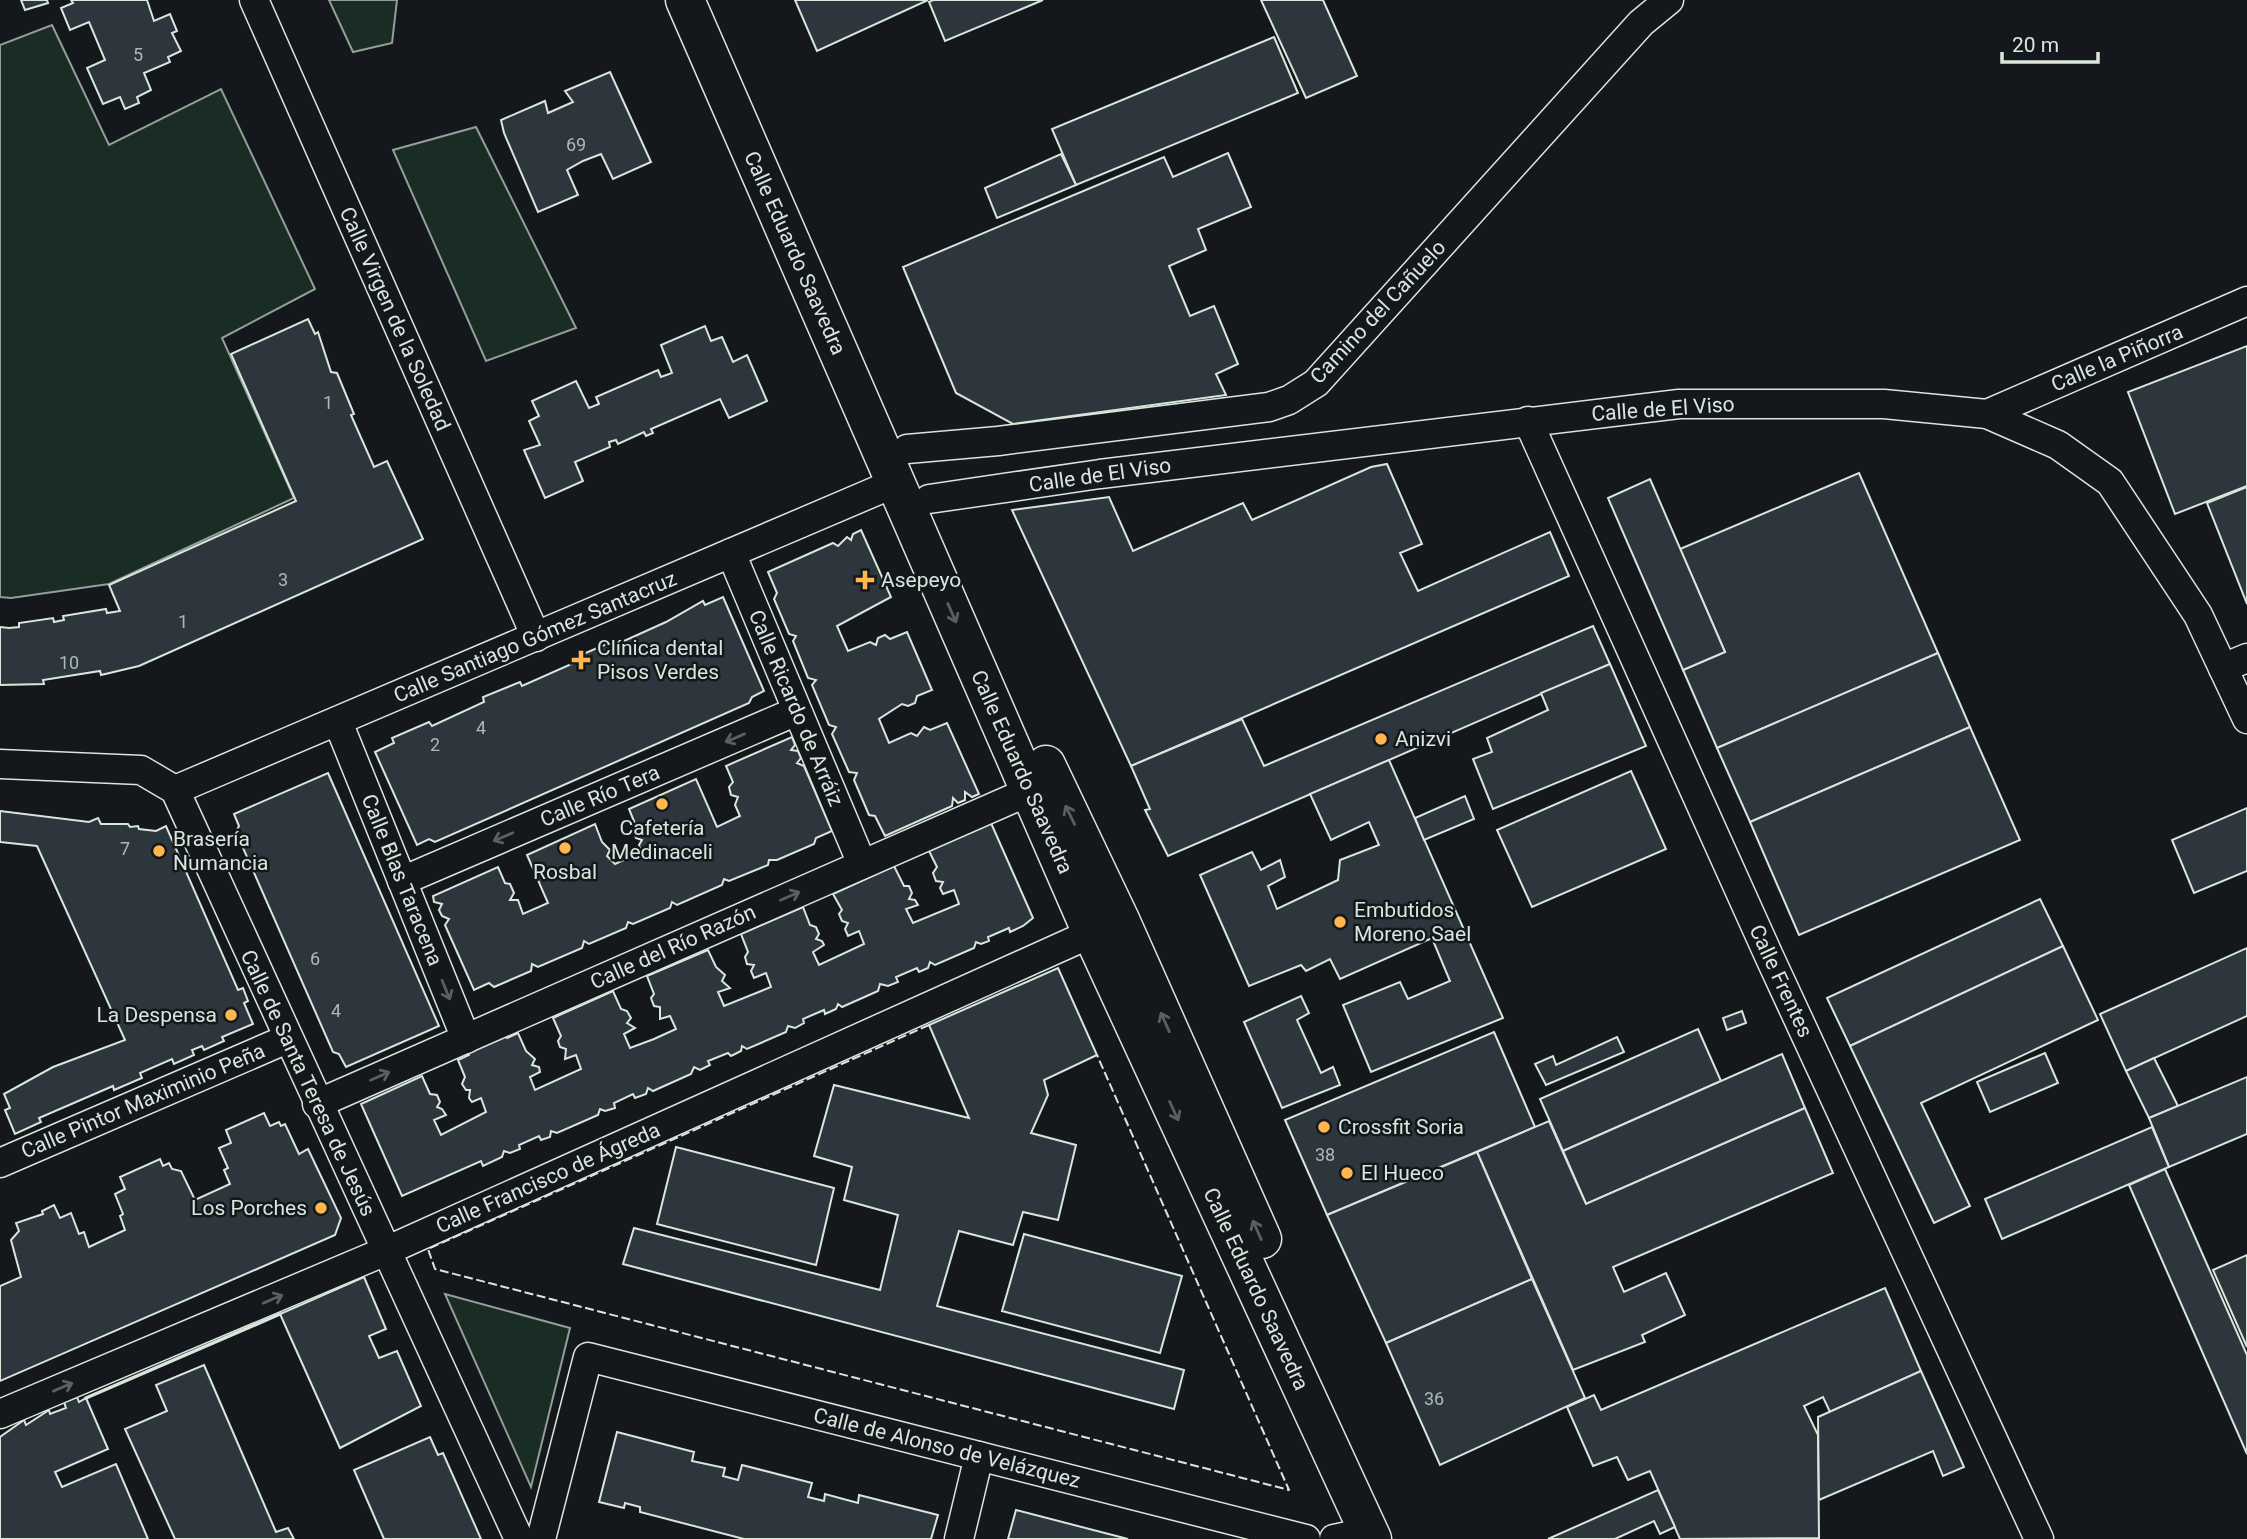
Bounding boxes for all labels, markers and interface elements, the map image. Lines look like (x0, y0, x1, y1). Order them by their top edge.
scale bar (2002, 21, 2098, 65)
text: 20 m (2012, 33, 2059, 57)
house number: 5 (133, 44, 143, 65)
house number: 69 (566, 134, 586, 155)
street label: Calle Eduardo Saavedra (739, 147, 851, 359)
street label: Calle Virgen de la Soledad (335, 203, 455, 435)
street label: Camino del Cañuelo (1305, 235, 1451, 389)
street label: Calle la Piñorra (2048, 319, 2186, 397)
house number: 1 (323, 392, 333, 413)
street label: Calle de El Viso (1591, 392, 1735, 426)
street label: Calle de El Viso (1027, 453, 1173, 497)
street label: Calle Santiago Gómez Santacruz (390, 566, 680, 708)
place label: Asepeyo (881, 568, 961, 592)
house number: 3 (278, 569, 288, 590)
marker: Asepeyo (855, 570, 875, 590)
one-way arrow (946, 601, 959, 623)
street label: Calle Ricardo de Arráiz (744, 606, 848, 810)
house number: 1 (178, 611, 188, 632)
place label: Clínica dental Pisos Verdes (597, 636, 723, 684)
marker: Clínica dental Pisos Verdes (571, 650, 591, 670)
house number: 10 (59, 652, 79, 673)
street label: Calle Eduardo Saavedra (966, 666, 1078, 878)
house number: 4 (476, 717, 486, 738)
place label: Anizvi (1395, 727, 1451, 751)
marker: Anizvi (1373, 731, 1389, 747)
one-way arrow (725, 732, 746, 745)
house number: 2 (430, 734, 440, 755)
street label: Calle Río Tera (537, 760, 663, 832)
street label: Calle Blas Taracena (357, 791, 447, 969)
marker: Cafetería Medinaceli (654, 796, 670, 812)
one-way arrow (1063, 805, 1076, 826)
place label: Cafetería Medinaceli (611, 816, 713, 864)
place label: Brasería Numancia (173, 827, 269, 875)
one-way arrow (493, 832, 514, 845)
house number: 7 (120, 838, 130, 859)
marker: Rosbal (557, 840, 573, 856)
marker: Brasería Numancia (151, 843, 167, 859)
place label: Rosbal (533, 860, 597, 884)
one-way arrow (778, 889, 800, 902)
place label: Embutidos Moreno Sael (1354, 898, 1471, 946)
street label: Calle del Río Razón (587, 900, 759, 994)
marker: Embutidos Moreno Sael (1332, 914, 1348, 930)
street label: Calle Frentes (1744, 921, 1818, 1041)
street label: Calle de Santa Teresa de Jesús (236, 946, 380, 1220)
house number: 6 (310, 948, 320, 969)
one-way arrow (440, 978, 453, 1000)
house number: 4 (331, 1000, 341, 1021)
place label: La Despensa (97, 1003, 217, 1027)
marker: La Despensa (223, 1007, 239, 1023)
one-way arrow (1158, 1012, 1171, 1033)
street label: Calle Pintor Maximinio Peña (17, 1039, 269, 1163)
one-way arrow (368, 1069, 390, 1082)
one-way arrow (1168, 1100, 1181, 1121)
place label: Crossfit Soria (1338, 1115, 1464, 1139)
street label: Calle Francisco de Ágreda (432, 1118, 664, 1238)
marker: Crossfit Soria (1316, 1119, 1332, 1135)
house number: 38 (1315, 1144, 1335, 1165)
place label: El Hueco (1361, 1161, 1444, 1185)
marker: El Hueco (1339, 1165, 1355, 1181)
street label: Calle Eduardo Saavedra (1199, 1184, 1313, 1394)
place label: Los Porches (191, 1196, 307, 1220)
marker: Los Porches (313, 1200, 329, 1216)
one-way arrow (1250, 1220, 1263, 1241)
one-way arrow (261, 1292, 283, 1305)
one-way arrow (52, 1380, 73, 1393)
house number: 36 (1424, 1388, 1444, 1409)
street label: Calle de Alonso de Velázquez (811, 1403, 1083, 1493)

